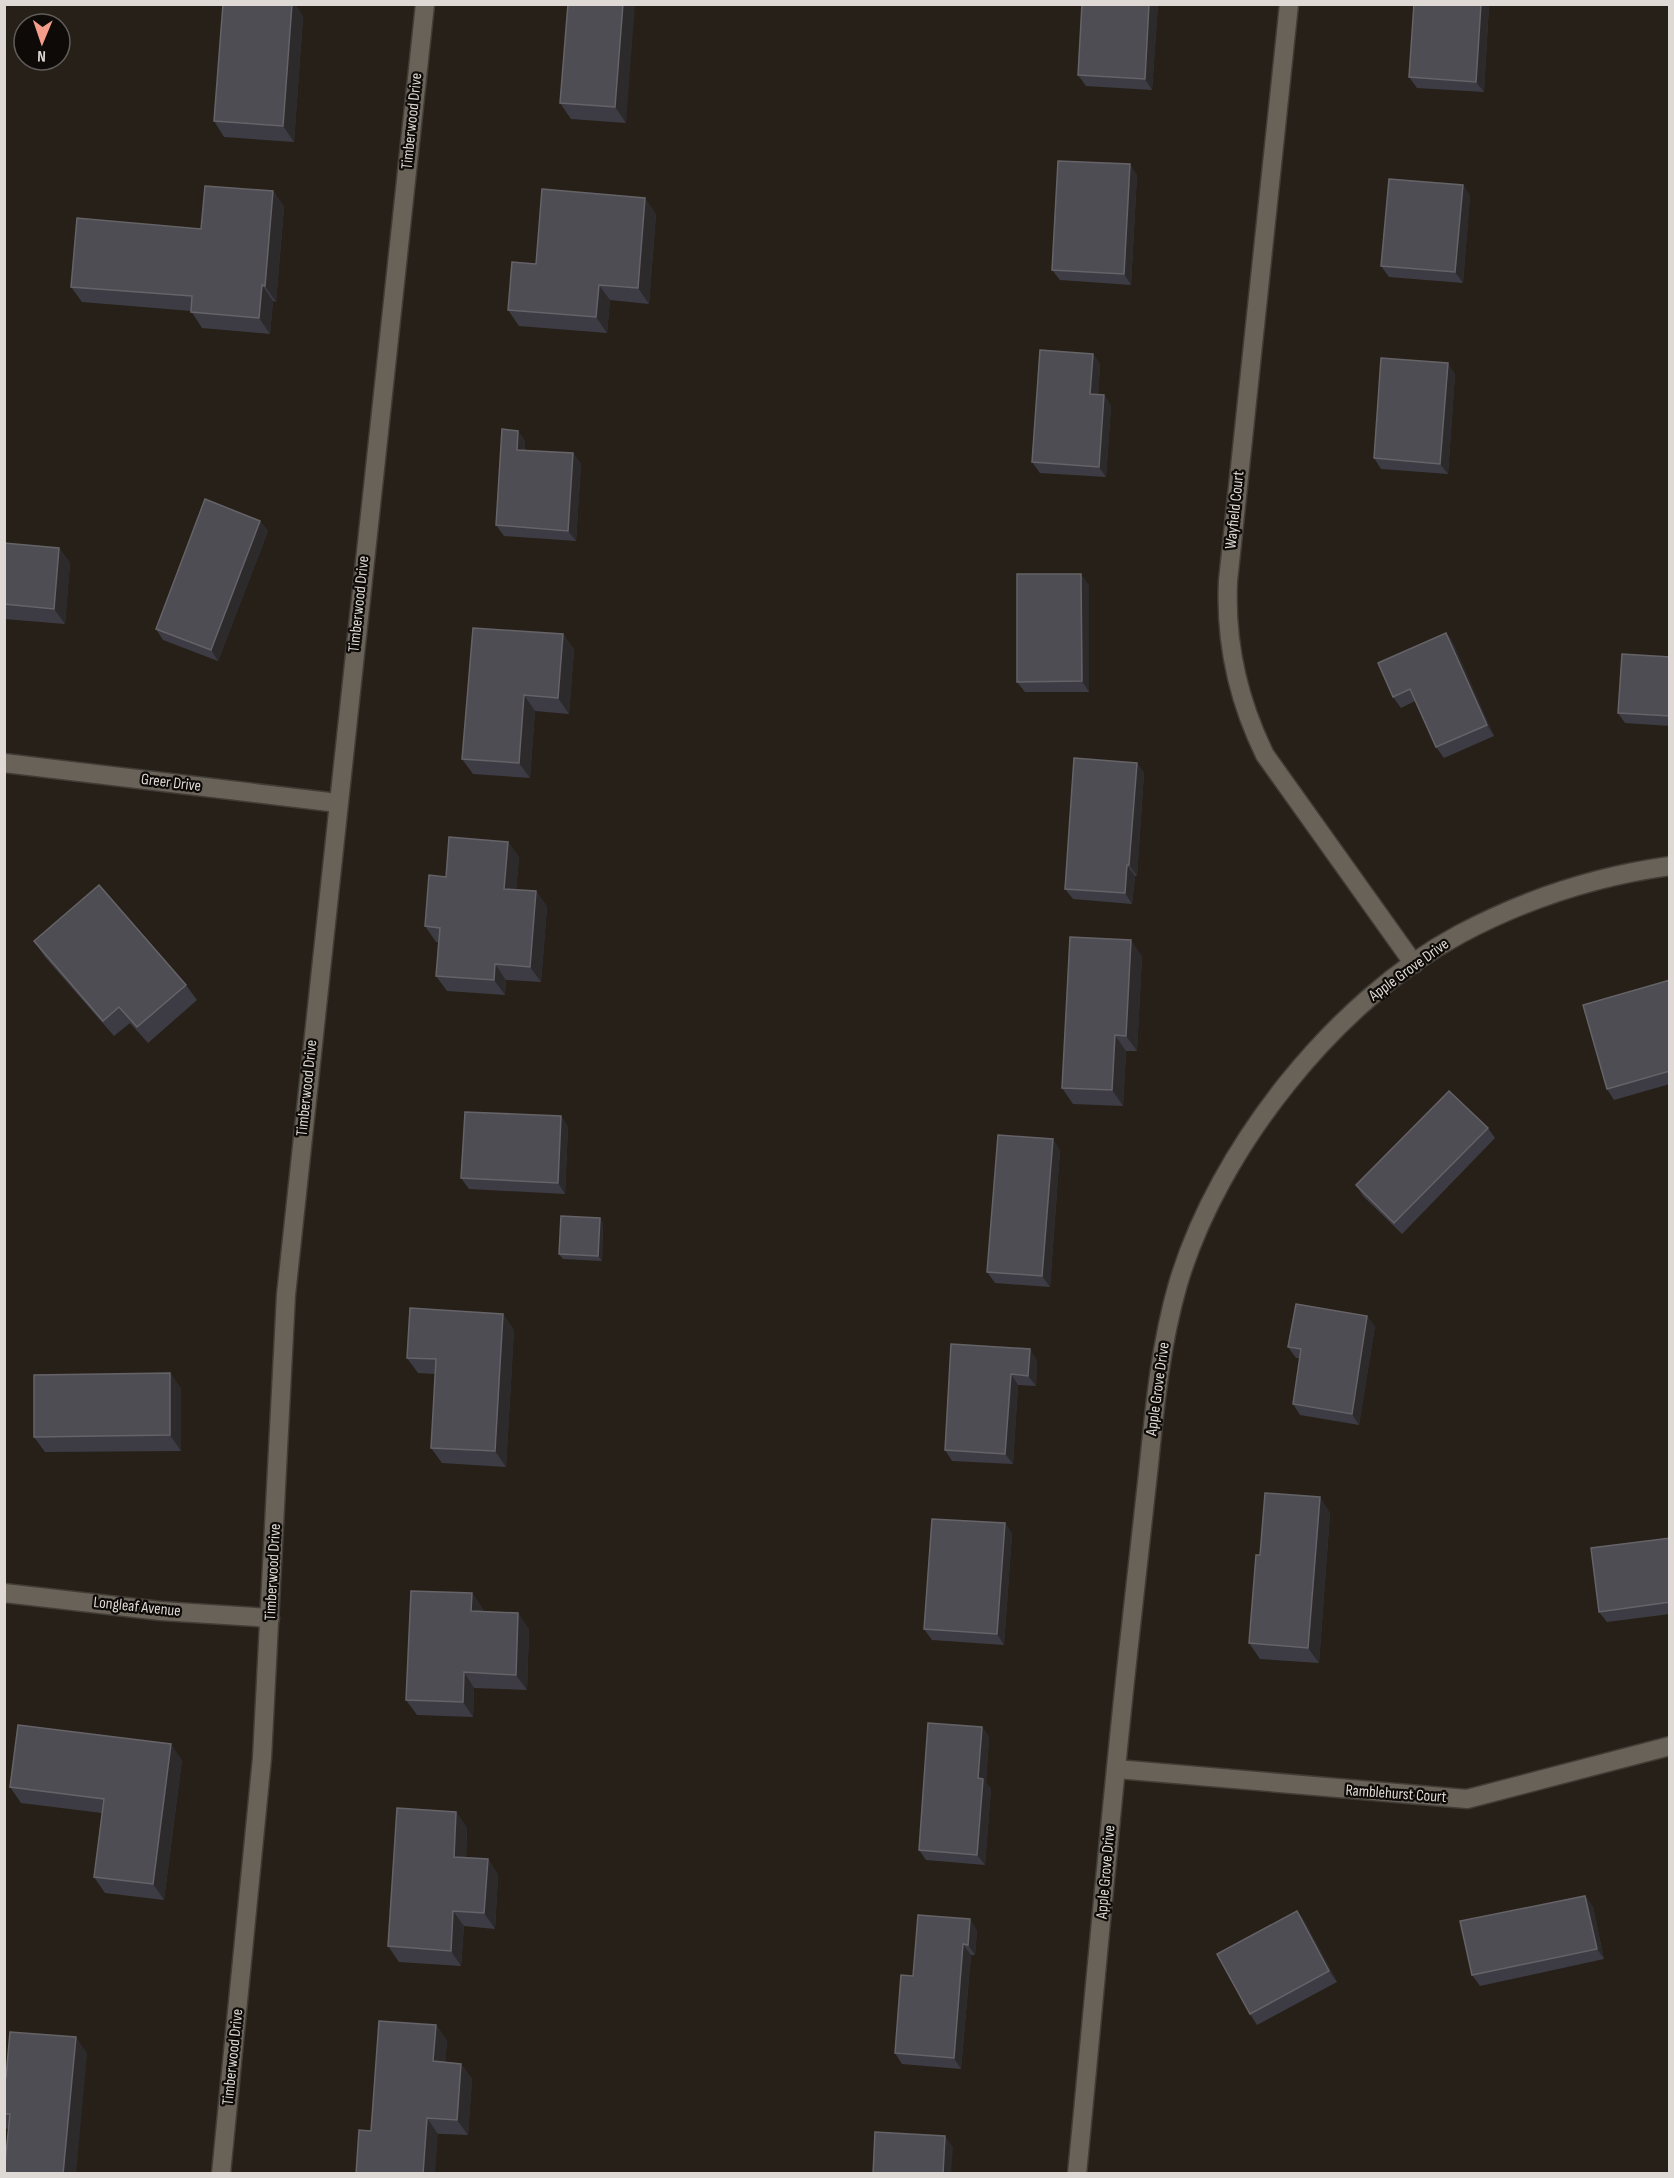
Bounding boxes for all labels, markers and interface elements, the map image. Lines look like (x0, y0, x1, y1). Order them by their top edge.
north arrow (12, 12, 72, 72)
text: N (37, 46, 46, 65)
street label: Timberwood Drive (397, 72, 427, 170)
street label: Wayfield Court (1221, 470, 1249, 550)
street label: Timberwood Drive (344, 555, 374, 653)
street label: Greer Drive (140, 770, 202, 796)
street label: Apple Grove Drive (1365, 935, 1453, 1006)
street label: Timberwood Drive (292, 1039, 322, 1137)
street label: Apple Grove Drive (1142, 1341, 1174, 1438)
street label: Timberwood Drive (261, 1523, 285, 1621)
street label: Longleaf Avenue (93, 1593, 181, 1621)
street label: Ramblehurst Court (1345, 1781, 1447, 1807)
street label: Apple Grove Drive (1092, 1824, 1120, 1921)
street label: Timberwood Drive (218, 2008, 248, 2106)

